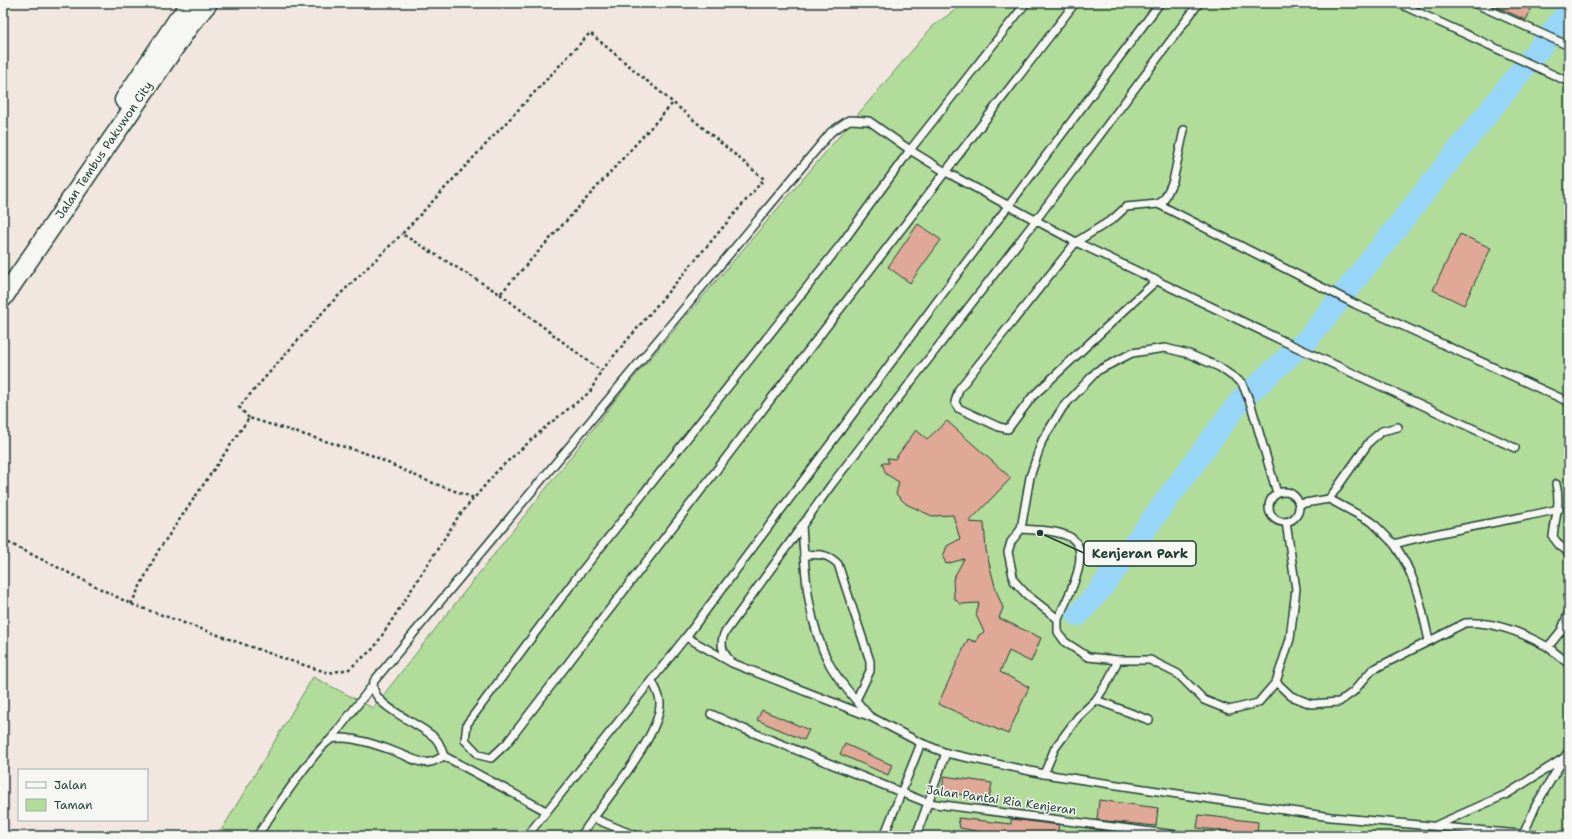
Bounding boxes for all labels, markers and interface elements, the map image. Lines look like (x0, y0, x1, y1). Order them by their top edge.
street label: Jalan Tembus Pakuwon City (52, 78, 156, 222)
callout: Kenjeran Park (1084, 541, 1196, 566)
text: Kenjeran Park (1092, 545, 1188, 562)
legend (18, 769, 148, 821)
text: Jalan (54, 777, 87, 793)
street label: Jalan Pantai Ria Kenjeran (925, 782, 1077, 818)
text: Taman (54, 797, 93, 813)

